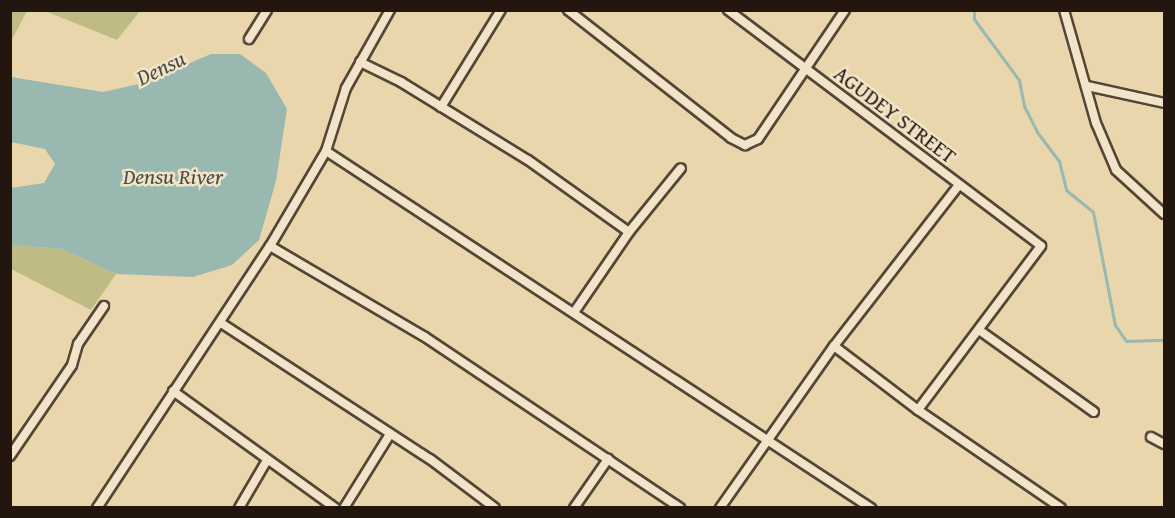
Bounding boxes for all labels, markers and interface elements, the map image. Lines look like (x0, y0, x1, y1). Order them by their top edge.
water label: Densu (132, 45, 190, 91)
street label: AGUDEY STREET (829, 61, 961, 169)
water label: Densu River (123, 164, 223, 190)

